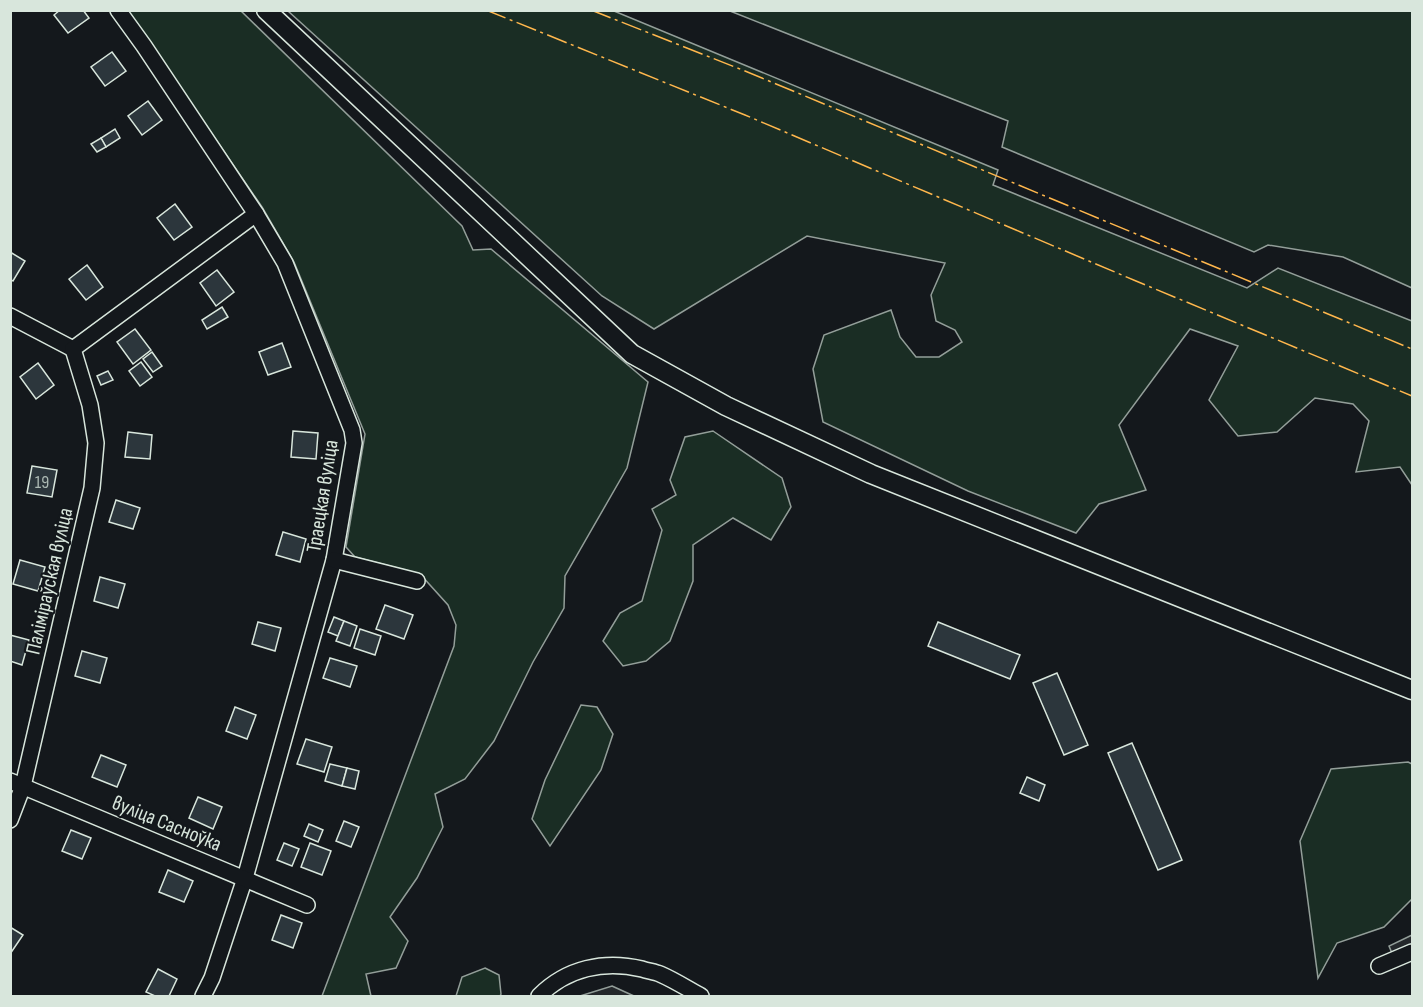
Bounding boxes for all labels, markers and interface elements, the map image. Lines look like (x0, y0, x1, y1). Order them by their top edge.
street label: Траецкая вуліца (301, 438, 344, 554)
house number: 19 (35, 472, 49, 493)
street label: Паліміраўская вуліца (20, 505, 79, 657)
street label: вуліца Сасноўка (108, 790, 225, 857)

